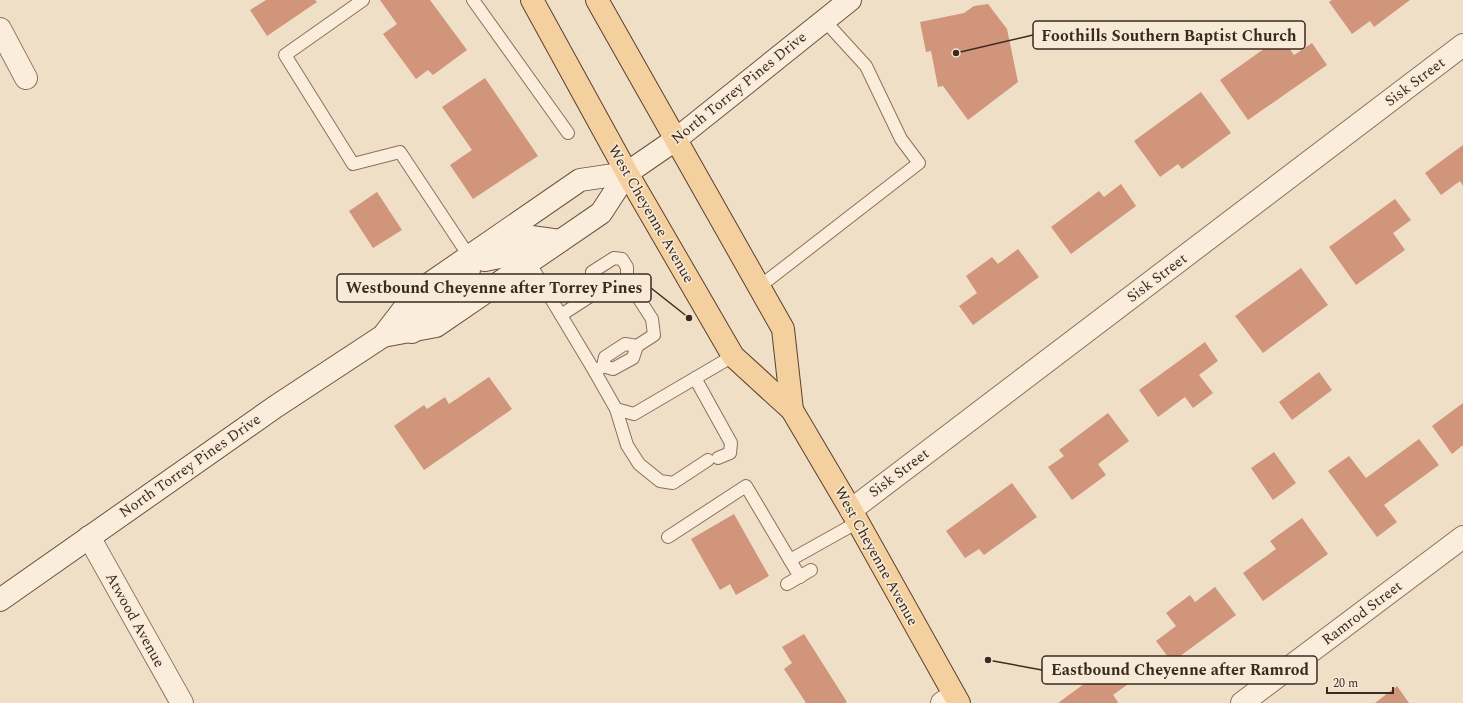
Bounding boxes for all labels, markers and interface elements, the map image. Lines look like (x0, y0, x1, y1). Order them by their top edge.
callout: Foothills Southern Baptist Church (1033, 21, 1305, 49)
text: Foothills Southern Baptist Church (1041, 24, 1297, 48)
street label: North Torrey Pines Drive (666, 26, 812, 150)
street label: Sisk Street (1380, 52, 1450, 112)
street label: West Cheyenne Avenue (602, 141, 700, 287)
street label: Sisk Street (1122, 248, 1192, 308)
callout: Westbound Cheyenne after Torrey Pines (337, 274, 651, 302)
text: Westbound Cheyenne after Torrey Pines (345, 276, 643, 300)
street label: North Torrey Pines Drive (114, 408, 266, 524)
street label: Sisk Street (864, 443, 934, 503)
street label: West Cheyenne Avenue (828, 482, 924, 630)
street label: Atwood Avenue (99, 568, 171, 672)
street label: Ramrod Street (1317, 575, 1407, 651)
callout: Eastbound Cheyenne after Ramrod (1042, 656, 1317, 684)
text: Eastbound Cheyenne after Ramrod (1051, 658, 1309, 682)
scale bar (1327, 669, 1393, 695)
text: 20 m (1333, 674, 1358, 693)

